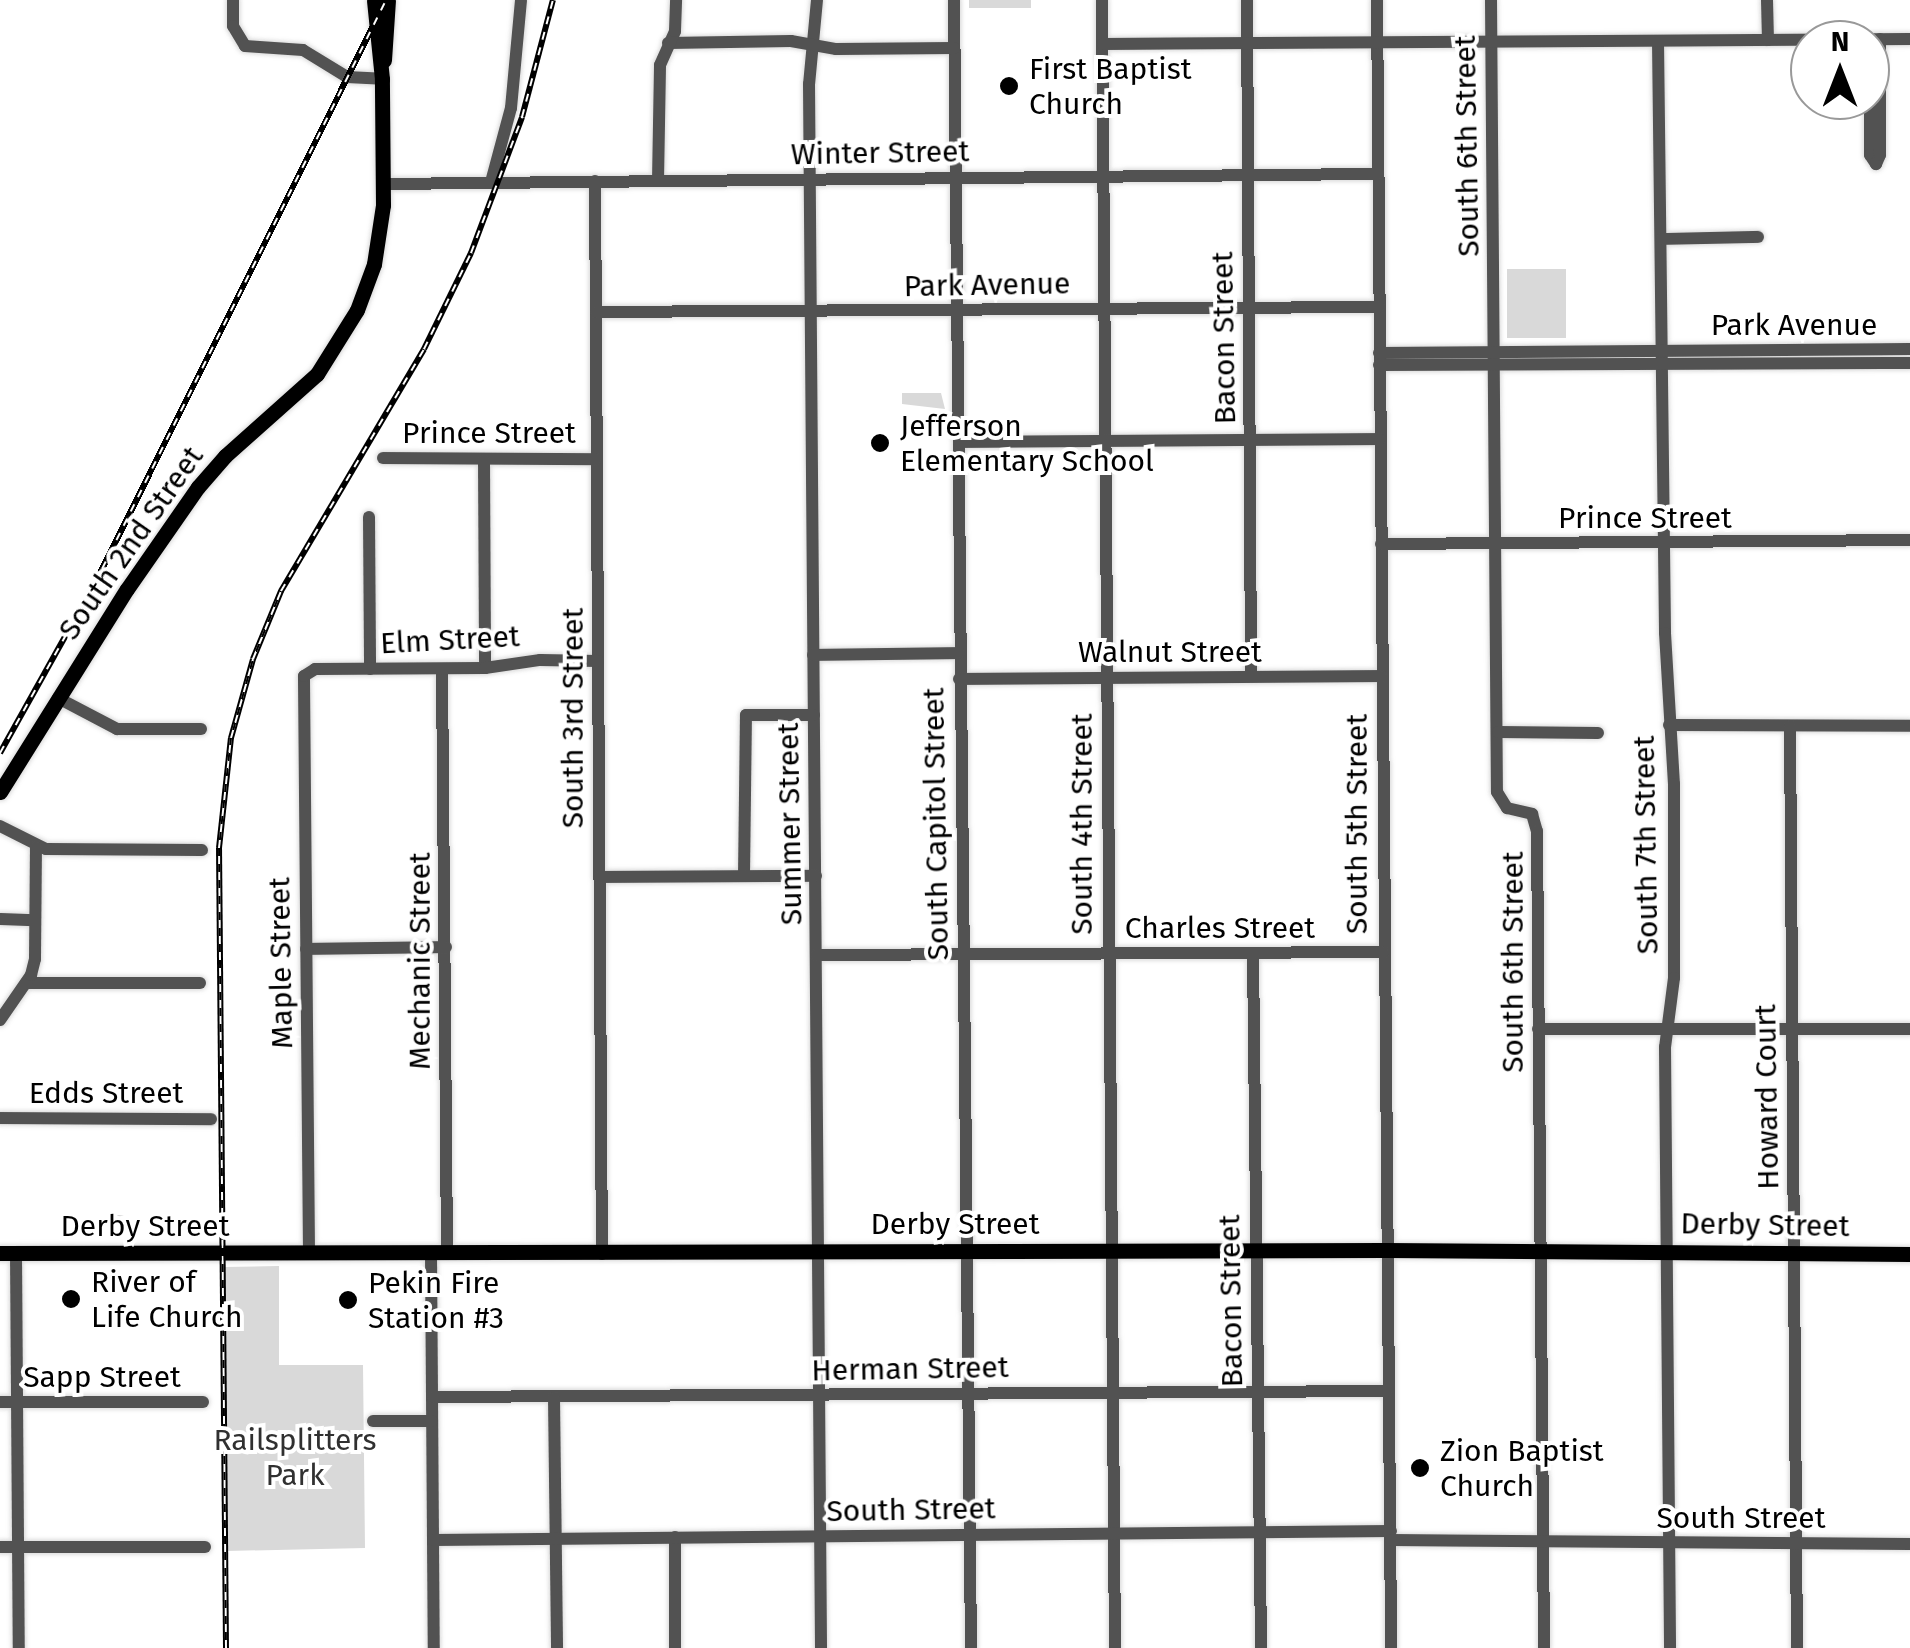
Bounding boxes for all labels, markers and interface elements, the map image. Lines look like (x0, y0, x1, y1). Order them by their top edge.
north arrow (1790, 20, 1890, 120)
text: N (1831, 25, 1849, 58)
street label: South 6th Street (1447, 35, 1487, 257)
place label: First Baptist Church (1029, 51, 1192, 122)
marker: First Baptist Church (998, 75, 1020, 97)
street label: Winter Street (790, 133, 970, 173)
street label: Bacon Street (1204, 251, 1244, 425)
street label: Park Avenue (903, 266, 1071, 304)
street label: Park Avenue (1711, 307, 1877, 343)
place label: Jefferson Elementary School (900, 408, 1154, 478)
street label: Prince Street (402, 415, 576, 451)
marker: Jefferson Elementary School (869, 432, 891, 454)
street label: South 2nd Street (51, 440, 211, 646)
street label: Prince Street (1558, 500, 1732, 536)
street label: South 3rd Street (555, 608, 591, 828)
street label: Elm Street (379, 618, 521, 662)
street label: Walnut Street (1078, 634, 1262, 670)
street label: South Capitol Street (916, 687, 956, 961)
street label: South 4th Street (1064, 713, 1100, 935)
street label: South 5th Street (1339, 714, 1375, 934)
street label: Summer Street (770, 722, 810, 926)
street label: South 7th Street (1626, 735, 1666, 955)
street label: South 6th Street (1495, 851, 1531, 1073)
street label: Mechanic Street (402, 852, 438, 1070)
street label: Maple Street (262, 877, 300, 1049)
street label: Charles Street (1125, 910, 1315, 946)
street label: Howard Court (1747, 1004, 1787, 1190)
street label: Edds Street (29, 1075, 183, 1111)
street label: Derby Street (870, 1206, 1040, 1242)
street label: Derby Street (1680, 1206, 1850, 1244)
street label: Derby Street (60, 1208, 230, 1244)
street label: Bacon Street (1211, 1214, 1251, 1388)
place label: River of Life Church (91, 1264, 243, 1334)
place label: Pekin Fire Station #3 (368, 1265, 504, 1336)
marker: River of Life Church (60, 1288, 82, 1310)
marker: Pekin Fire Station #3 (337, 1289, 359, 1311)
street label: Herman Street (811, 1349, 1009, 1389)
street label: Sapp Street (23, 1359, 181, 1395)
park label: Railsplitters Park (213, 1422, 377, 1492)
place label: Zion Baptist Church (1440, 1433, 1604, 1504)
marker: Zion Baptist Church (1409, 1457, 1431, 1479)
street label: South Street (826, 1491, 996, 1529)
street label: South Street (1656, 1500, 1826, 1536)

